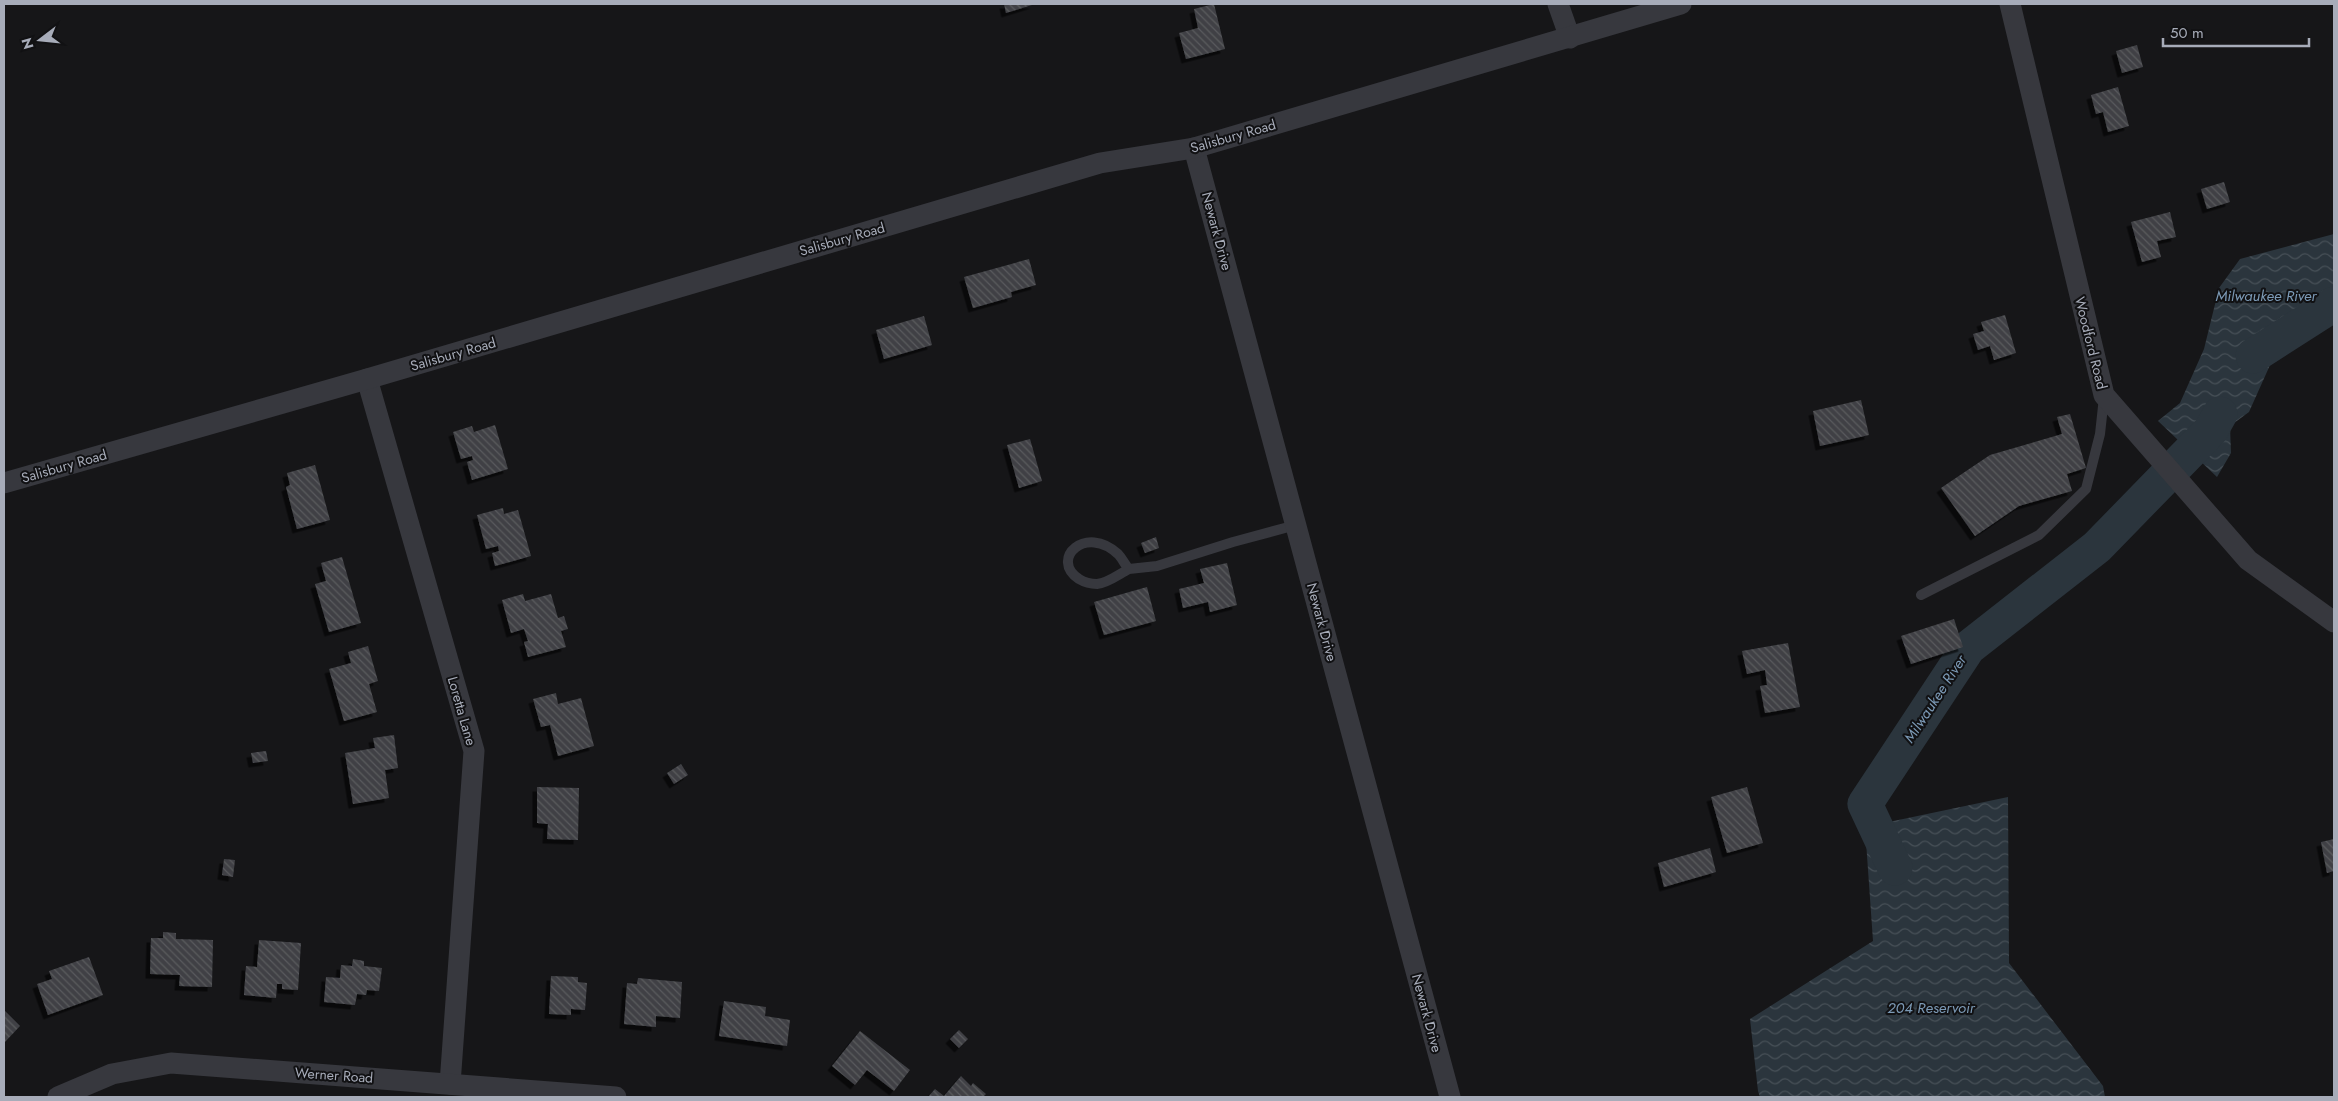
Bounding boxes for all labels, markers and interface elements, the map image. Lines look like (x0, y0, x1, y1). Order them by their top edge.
north arrow (15, 15, 65, 65)
scale bar (2163, 15, 2309, 47)
text: 50 m (2170, 22, 2204, 44)
text: N (16, 35, 39, 52)
street label: Salisbury Road (1188, 114, 1278, 158)
street label: Newark Drive (1197, 190, 1237, 272)
street label: Salisbury Road (797, 217, 887, 261)
water label: Milwaukee River (2215, 285, 2318, 307)
street label: Woodford Road (2070, 295, 2112, 391)
street label: Salisbury Road (408, 332, 498, 376)
street label: Salisbury Road (19, 444, 109, 488)
street label: Newark Drive (1302, 581, 1342, 663)
water label: Milwaukee River (1898, 650, 1972, 747)
street label: Loretta Lane (443, 674, 481, 748)
street label: Newark Drive (1407, 972, 1447, 1054)
water label: 204 Reservoir (1887, 997, 1976, 1019)
street label: Werner Road (294, 1062, 374, 1088)

